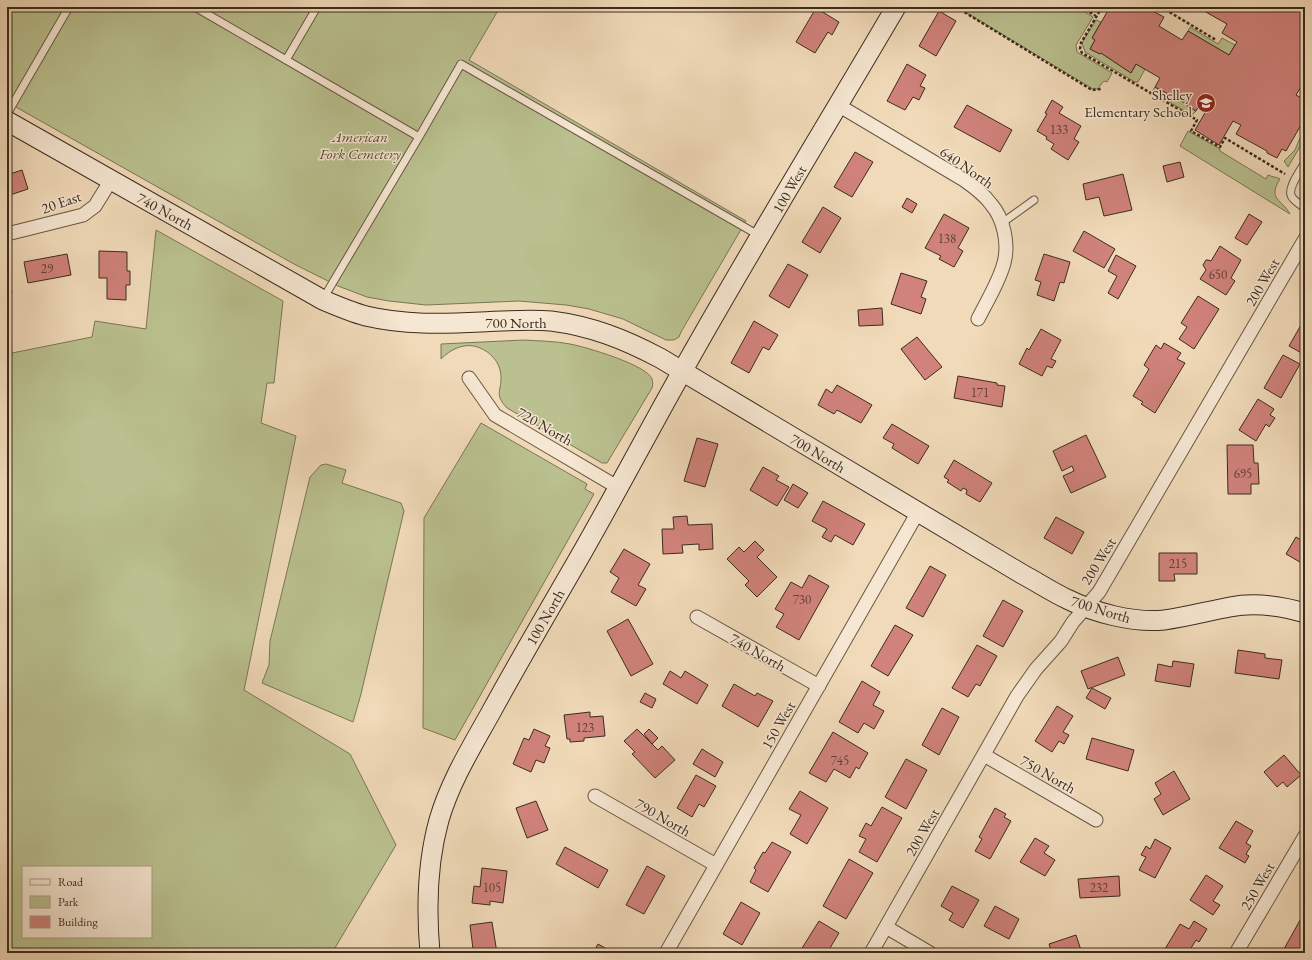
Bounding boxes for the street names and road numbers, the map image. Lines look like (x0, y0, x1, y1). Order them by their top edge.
street label: 640 North (936, 142, 998, 193)
street label: 100 West (768, 161, 810, 216)
street label: 20 East (39, 186, 84, 218)
street label: 740 North (134, 188, 197, 234)
street label: 200 West (1241, 254, 1283, 309)
street label: 700 North (485, 313, 547, 332)
street label: 720 North (514, 402, 577, 450)
street label: 700 North (787, 429, 849, 477)
street label: 200 West (1076, 534, 1120, 588)
street label: 100 North (521, 585, 569, 648)
street label: 700 North (1069, 591, 1133, 627)
street label: 740 North (727, 628, 790, 676)
street label: 150 West (757, 697, 799, 752)
street label: 750 North (1017, 750, 1080, 798)
street label: 790 North (632, 793, 695, 841)
street label: 200 West (901, 804, 943, 859)
street label: 250 West (1236, 858, 1278, 913)

